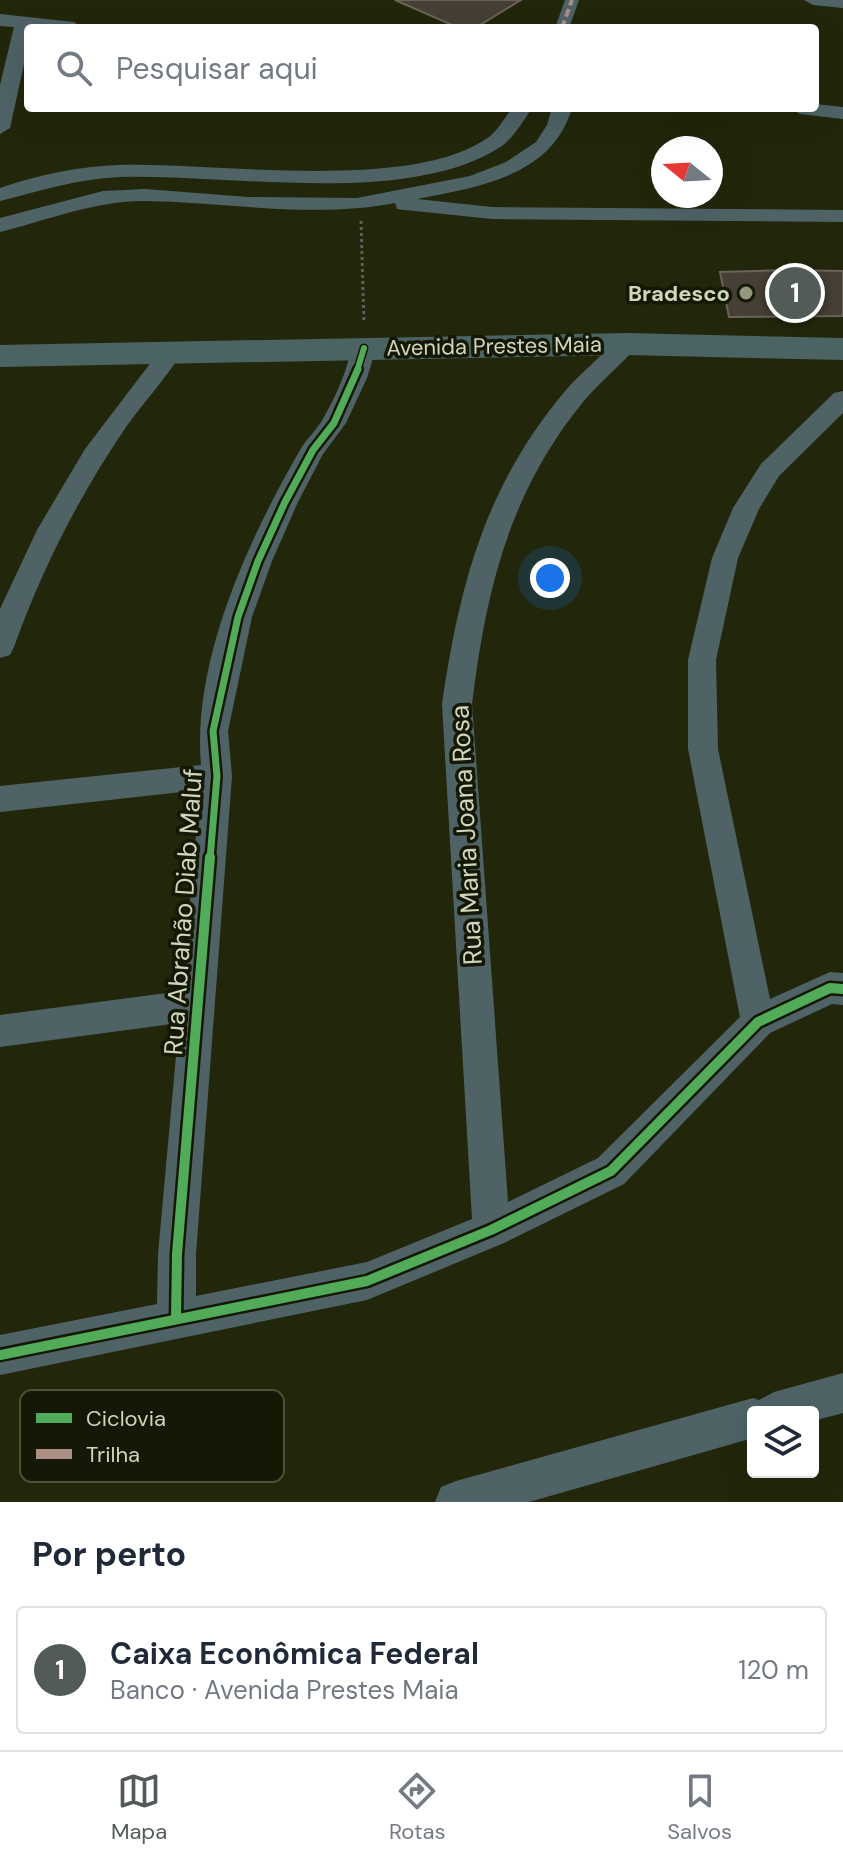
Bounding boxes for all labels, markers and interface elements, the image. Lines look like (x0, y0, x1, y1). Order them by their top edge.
search box (24, 24, 819, 112)
icon: search (52, 46, 96, 90)
text: Pesquisar aqui (116, 49, 318, 88)
north arrow (651, 136, 723, 208)
pin: 1 (769, 263, 821, 323)
place label: Bradesco (628, 279, 730, 308)
marker: Bradesco (737, 284, 755, 302)
street label: Avenida Prestes Maia (386, 330, 602, 362)
your location (530, 558, 570, 598)
street label: Rua Maria Joana Rosa (442, 704, 490, 966)
street label: Rua Abrahão Diab Maluf (156, 767, 210, 1056)
legend (20, 1390, 284, 1482)
text: Ciclovia (86, 1404, 166, 1433)
map controls (747, 1406, 819, 1478)
button: layers (747, 1406, 819, 1478)
text: Trilha (86, 1440, 140, 1469)
text: Por perto (32, 1532, 186, 1577)
text: Caixa Econômica Federal (110, 1634, 479, 1673)
text: 1 (55, 1653, 65, 1687)
text: 120 m (738, 1653, 809, 1687)
text: Banco · Avenida Prestes Maia (110, 1673, 459, 1707)
tab: Mapa (111, 1769, 167, 1846)
tab: Rotas (389, 1769, 446, 1846)
tab: Salvos (667, 1769, 732, 1846)

